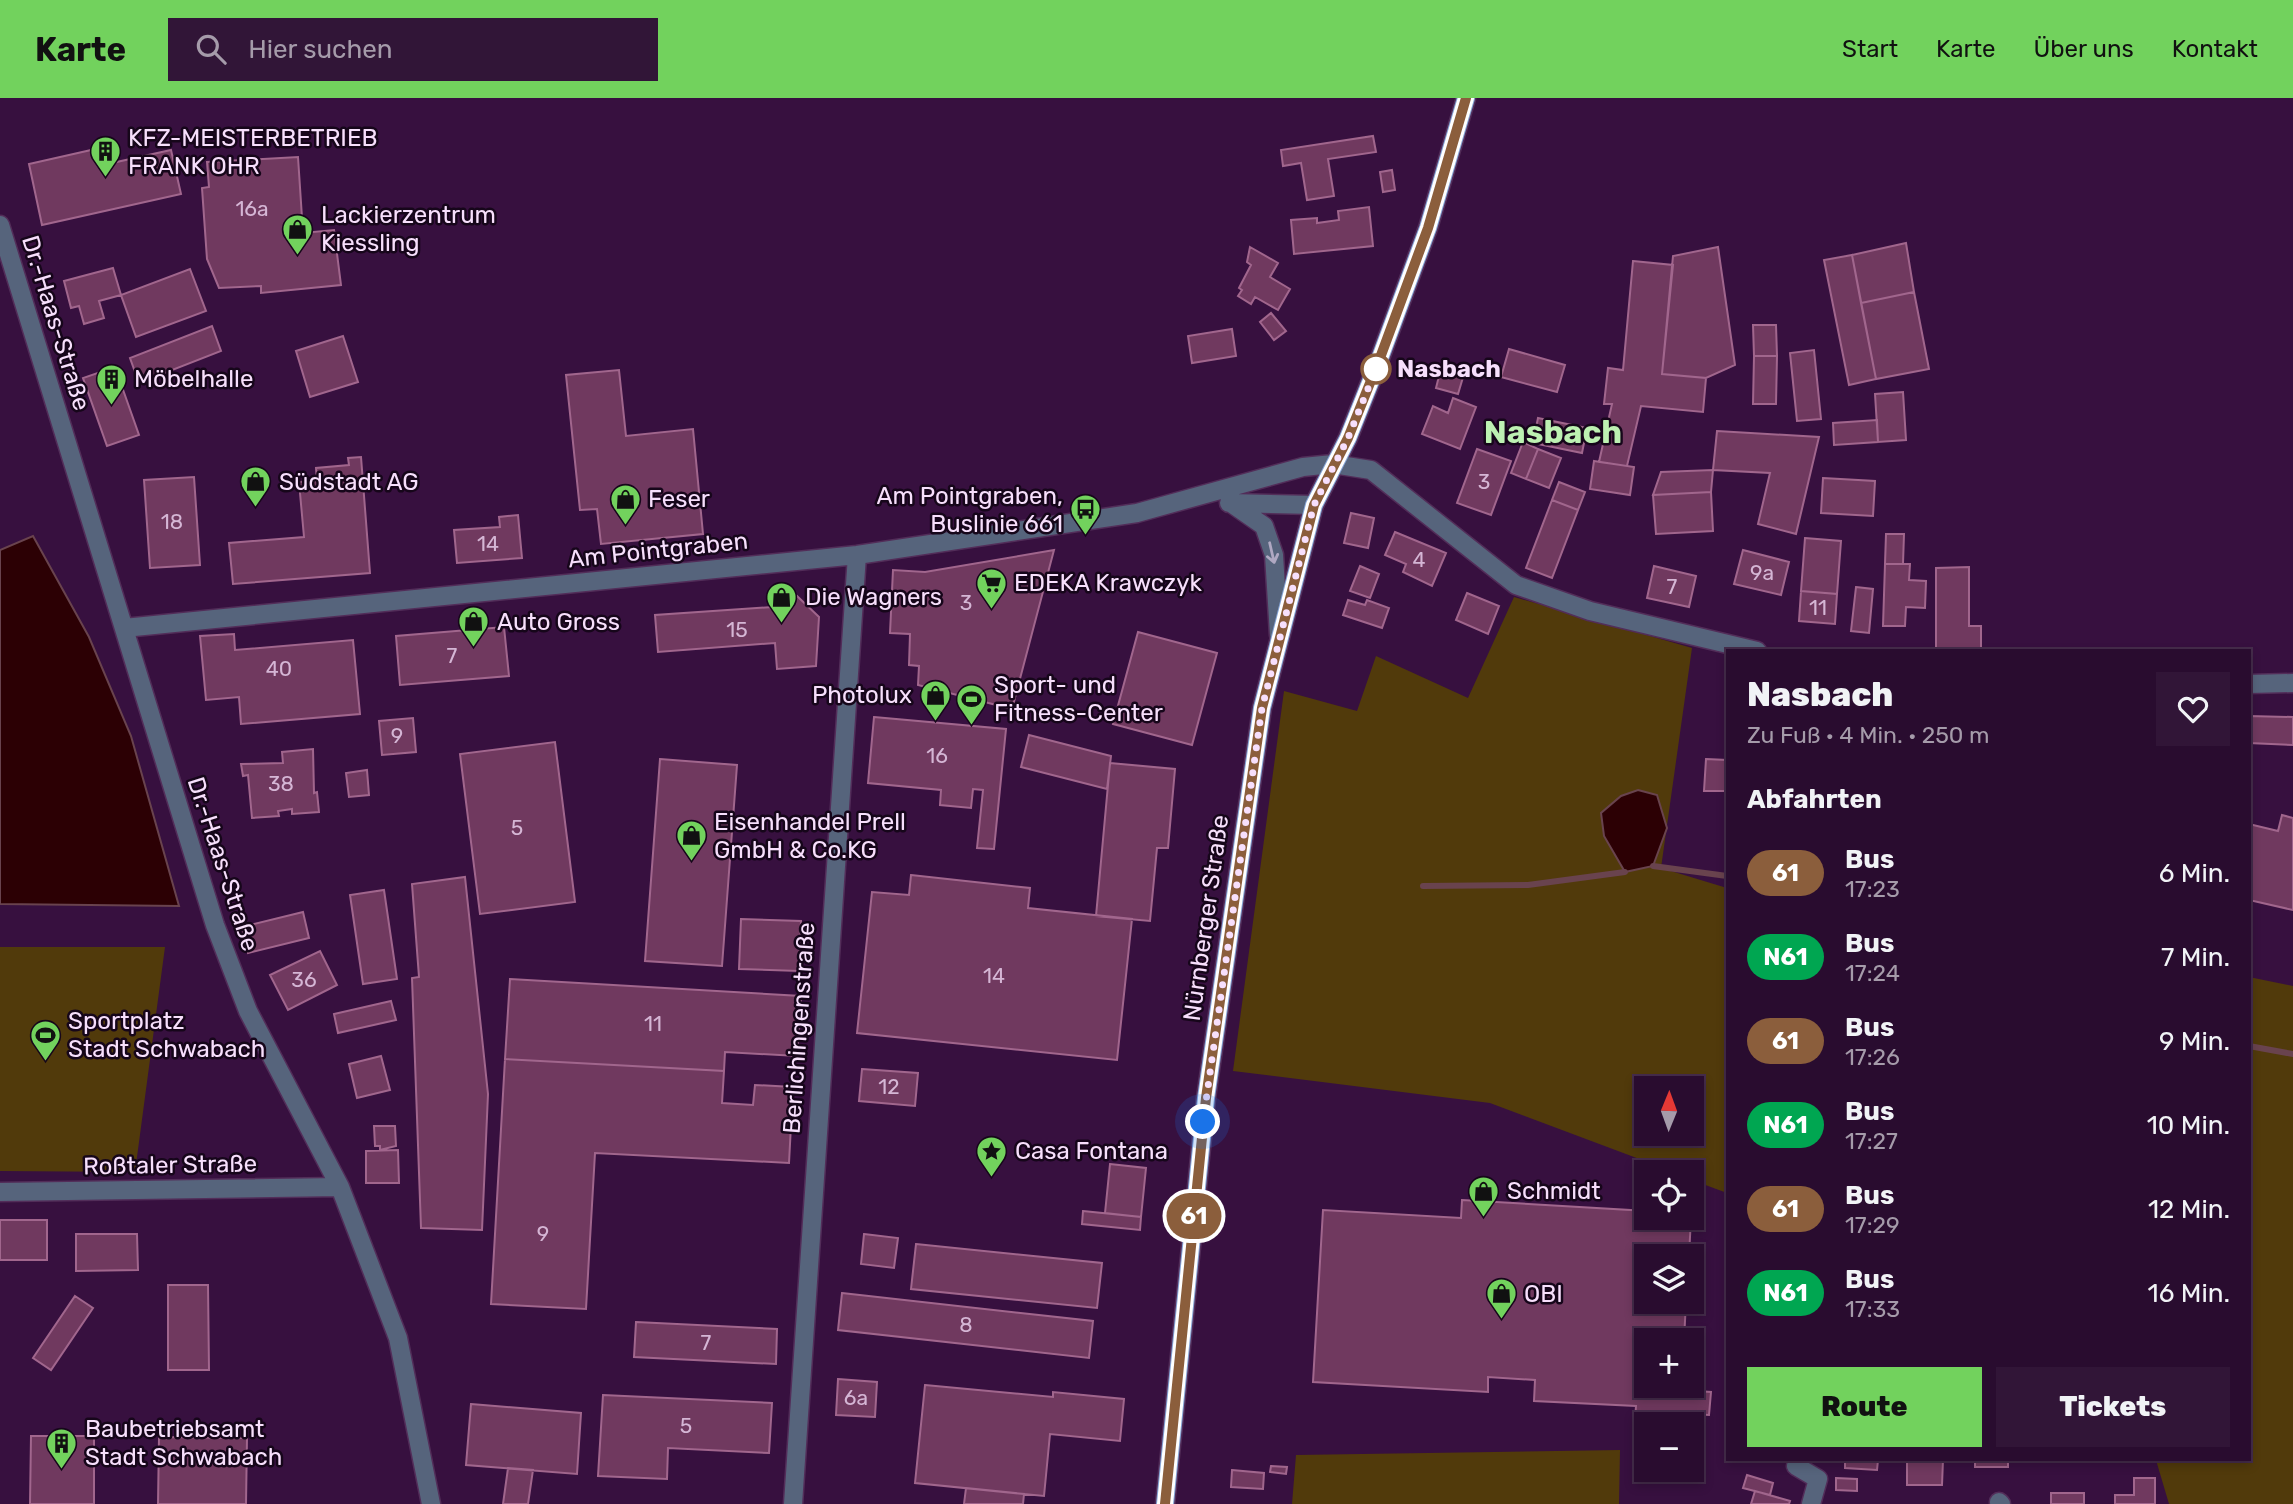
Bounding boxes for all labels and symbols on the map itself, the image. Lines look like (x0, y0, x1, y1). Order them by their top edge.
place label: KFZ-MEISTERBETRIEB FRANK OHR (128, 124, 378, 180)
building icon: KFZ-MEISTERBETRIEB FRANK OHR (88, 135, 122, 179)
house number: 16a (235, 196, 269, 221)
place label: Lackierzentrum Kiessling (321, 201, 496, 257)
shop icon: Lackierzentrum Kiessling (281, 212, 315, 256)
street label: Dr.-Haas-Straße (16, 232, 96, 414)
marker: Nasbach (1361, 354, 1391, 384)
place label: Nasbach (1397, 355, 1501, 383)
building icon: Möbelhalle (94, 362, 128, 406)
place label: Möbelhalle (134, 365, 253, 393)
district label: Nasbach (1484, 413, 1622, 451)
shop icon: Südstadt AG (239, 465, 273, 509)
place label: Südstadt AG (279, 468, 419, 496)
house number: 3 (1478, 469, 1490, 494)
shop icon: Feser (608, 482, 642, 526)
place label: Am Pointgraben, Buslinie 661 (876, 482, 1063, 538)
place label: Feser (648, 485, 710, 513)
bus stop icon: Am Pointgraben, Buslinie 661 (1069, 493, 1103, 537)
house number: 18 (161, 509, 183, 534)
street label: Am Pointgraben (567, 527, 749, 573)
house number: 14 (477, 531, 499, 556)
one-way arrow (1266, 541, 1279, 564)
house number: 4 (1412, 547, 1426, 572)
house number: 9a (1750, 560, 1774, 585)
supermarket icon: EDEKA Krawczyk (974, 566, 1008, 610)
place label: EDEKA Krawczyk (1014, 569, 1203, 597)
house number: 7 (1667, 574, 1678, 599)
shop icon: Die Wagners (765, 580, 799, 624)
place label: Die Wagners (805, 583, 942, 611)
house number: 3 (960, 590, 972, 615)
house number: 11 (1809, 595, 1827, 620)
shop icon: Auto Gross (457, 605, 491, 649)
place label: Auto Gross (497, 608, 620, 636)
house number: 15 (726, 617, 748, 642)
house number: 7 (447, 643, 458, 668)
house number: 40 (266, 656, 292, 681)
place label: Sport- und Fitness-Center (994, 671, 1163, 727)
shop icon: Photolux (918, 678, 952, 722)
place label: Photolux (812, 681, 912, 709)
sports icon: Sport- und Fitness-Center (954, 682, 988, 726)
house number: 9 (391, 723, 403, 748)
house number: 16 (926, 743, 948, 768)
house number: 38 (268, 771, 294, 796)
street label: Dr.-Haas-Straße (182, 773, 264, 955)
place label: Eisenhandel Prell GmbH & Co.KG (714, 808, 906, 864)
street label: Nürnberger Straße (1178, 813, 1234, 1023)
house number: 5 (511, 815, 523, 840)
shop icon: Eisenhandel Prell GmbH & Co.KG (674, 819, 708, 863)
street label: Berlichingenstraße (778, 921, 820, 1135)
house number: 14 (983, 963, 1005, 988)
house number: 36 (291, 967, 317, 992)
place label: Sportplatz Stadt Schwabach (68, 1007, 265, 1063)
house number: 11 (644, 1011, 662, 1036)
sports icon: Sportplatz Stadt Schwabach (28, 1018, 62, 1062)
house number: 12 (878, 1074, 900, 1099)
north arrow (1634, 1076, 1704, 1146)
your location (1185, 1104, 1220, 1139)
place icon: Casa Fontana (975, 1134, 1009, 1178)
place label: Casa Fontana (1015, 1137, 1168, 1165)
street label: Roßtaler Straße (83, 1149, 257, 1181)
shop icon: Schmidt (1467, 1174, 1501, 1218)
place label: Schmidt (1507, 1177, 1601, 1205)
line badge: 61 (1162, 1193, 1226, 1239)
house number: 9 (537, 1221, 549, 1246)
shop icon: OBI (1484, 1277, 1518, 1321)
place label: OBI (1524, 1280, 1563, 1308)
house number: 8 (959, 1312, 973, 1337)
house number: 7 (701, 1330, 712, 1355)
house number: 6a (844, 1385, 868, 1410)
house number: 5 (680, 1413, 692, 1438)
place label: Baubetriebsamt Stadt Schwabach (85, 1415, 282, 1471)
building icon: Baubetriebsamt Stadt Schwabach (45, 1426, 79, 1470)

